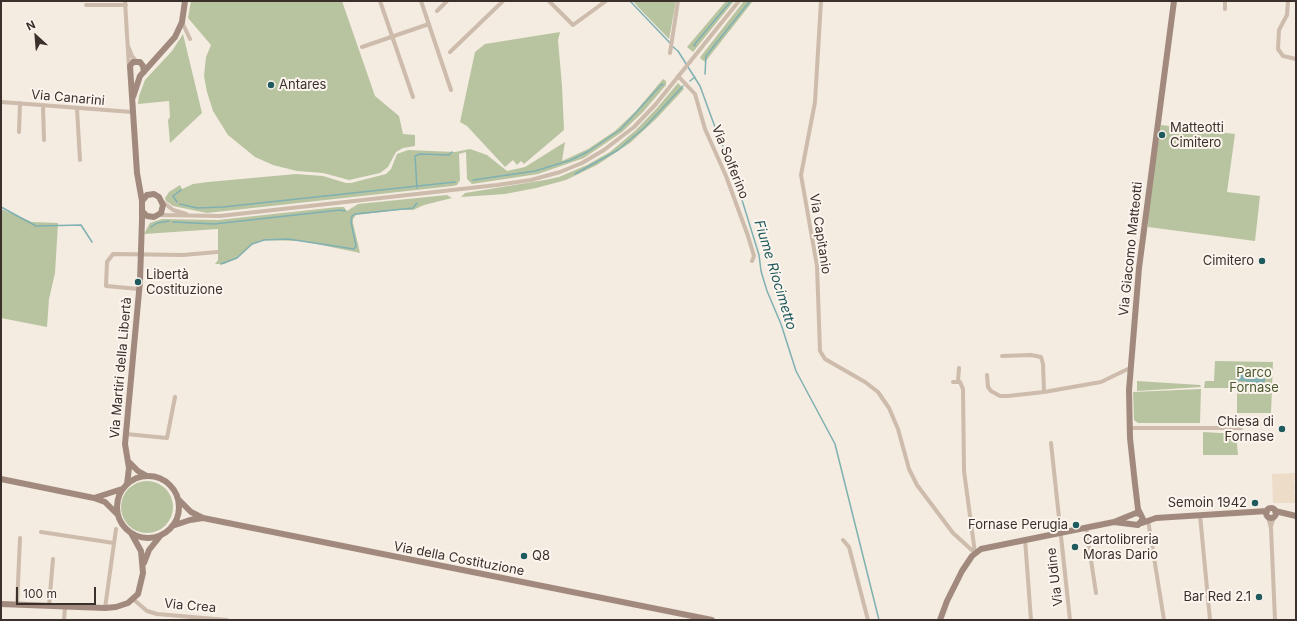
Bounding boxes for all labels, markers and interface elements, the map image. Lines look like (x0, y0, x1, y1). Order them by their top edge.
north arrow (16, 16, 56, 56)
text: N (24, 17, 38, 33)
place label: Antares (279, 77, 326, 93)
marker: Antares (266, 80, 276, 90)
street label: Via Canarini (30, 87, 106, 109)
place label: Matteotti Cimitero (1170, 120, 1224, 151)
street label: Via Solferino (708, 123, 752, 201)
marker: Matteotti Cimitero (1157, 130, 1167, 140)
street label: Via Giacomo Matteotti (1116, 181, 1146, 317)
street label: Via Capitanio (806, 193, 834, 275)
water label: Fiume Riocimetto (750, 218, 800, 332)
place label: Cimitero (1203, 253, 1254, 269)
marker: Cimitero (1257, 256, 1267, 266)
place label: Libertà Costituzione (146, 267, 223, 298)
marker: Libertà Costituzione (133, 277, 143, 287)
street label: Via Martiri della Libertà (107, 297, 135, 439)
park label: Parco Fornase (1229, 365, 1279, 396)
place label: Chiesa di Fornase (1217, 414, 1274, 445)
marker: Chiesa di Fornase (1277, 424, 1287, 434)
place label: Semoin 1942 (1168, 495, 1247, 511)
marker: Semoin 1942 (1250, 498, 1260, 508)
place label: Fornase Perugia (968, 517, 1068, 533)
marker: Fornase Perugia (1071, 520, 1081, 530)
place label: Cartolibreria Moras Dario (1083, 532, 1159, 563)
street label: Via della Costituzione (392, 539, 526, 579)
marker: Cartolibreria Moras Dario (1070, 542, 1080, 552)
street label: Via Udine (1044, 547, 1066, 607)
place label: Q8 (532, 548, 550, 564)
marker: Q8 (519, 551, 529, 561)
scale bar (18, 579, 98, 605)
text: 100 m (23, 586, 57, 601)
place label: Bar Red 2.1 (1183, 589, 1251, 605)
marker: Bar Red 2.1 (1254, 592, 1264, 602)
street label: Via Crea (163, 596, 217, 616)

